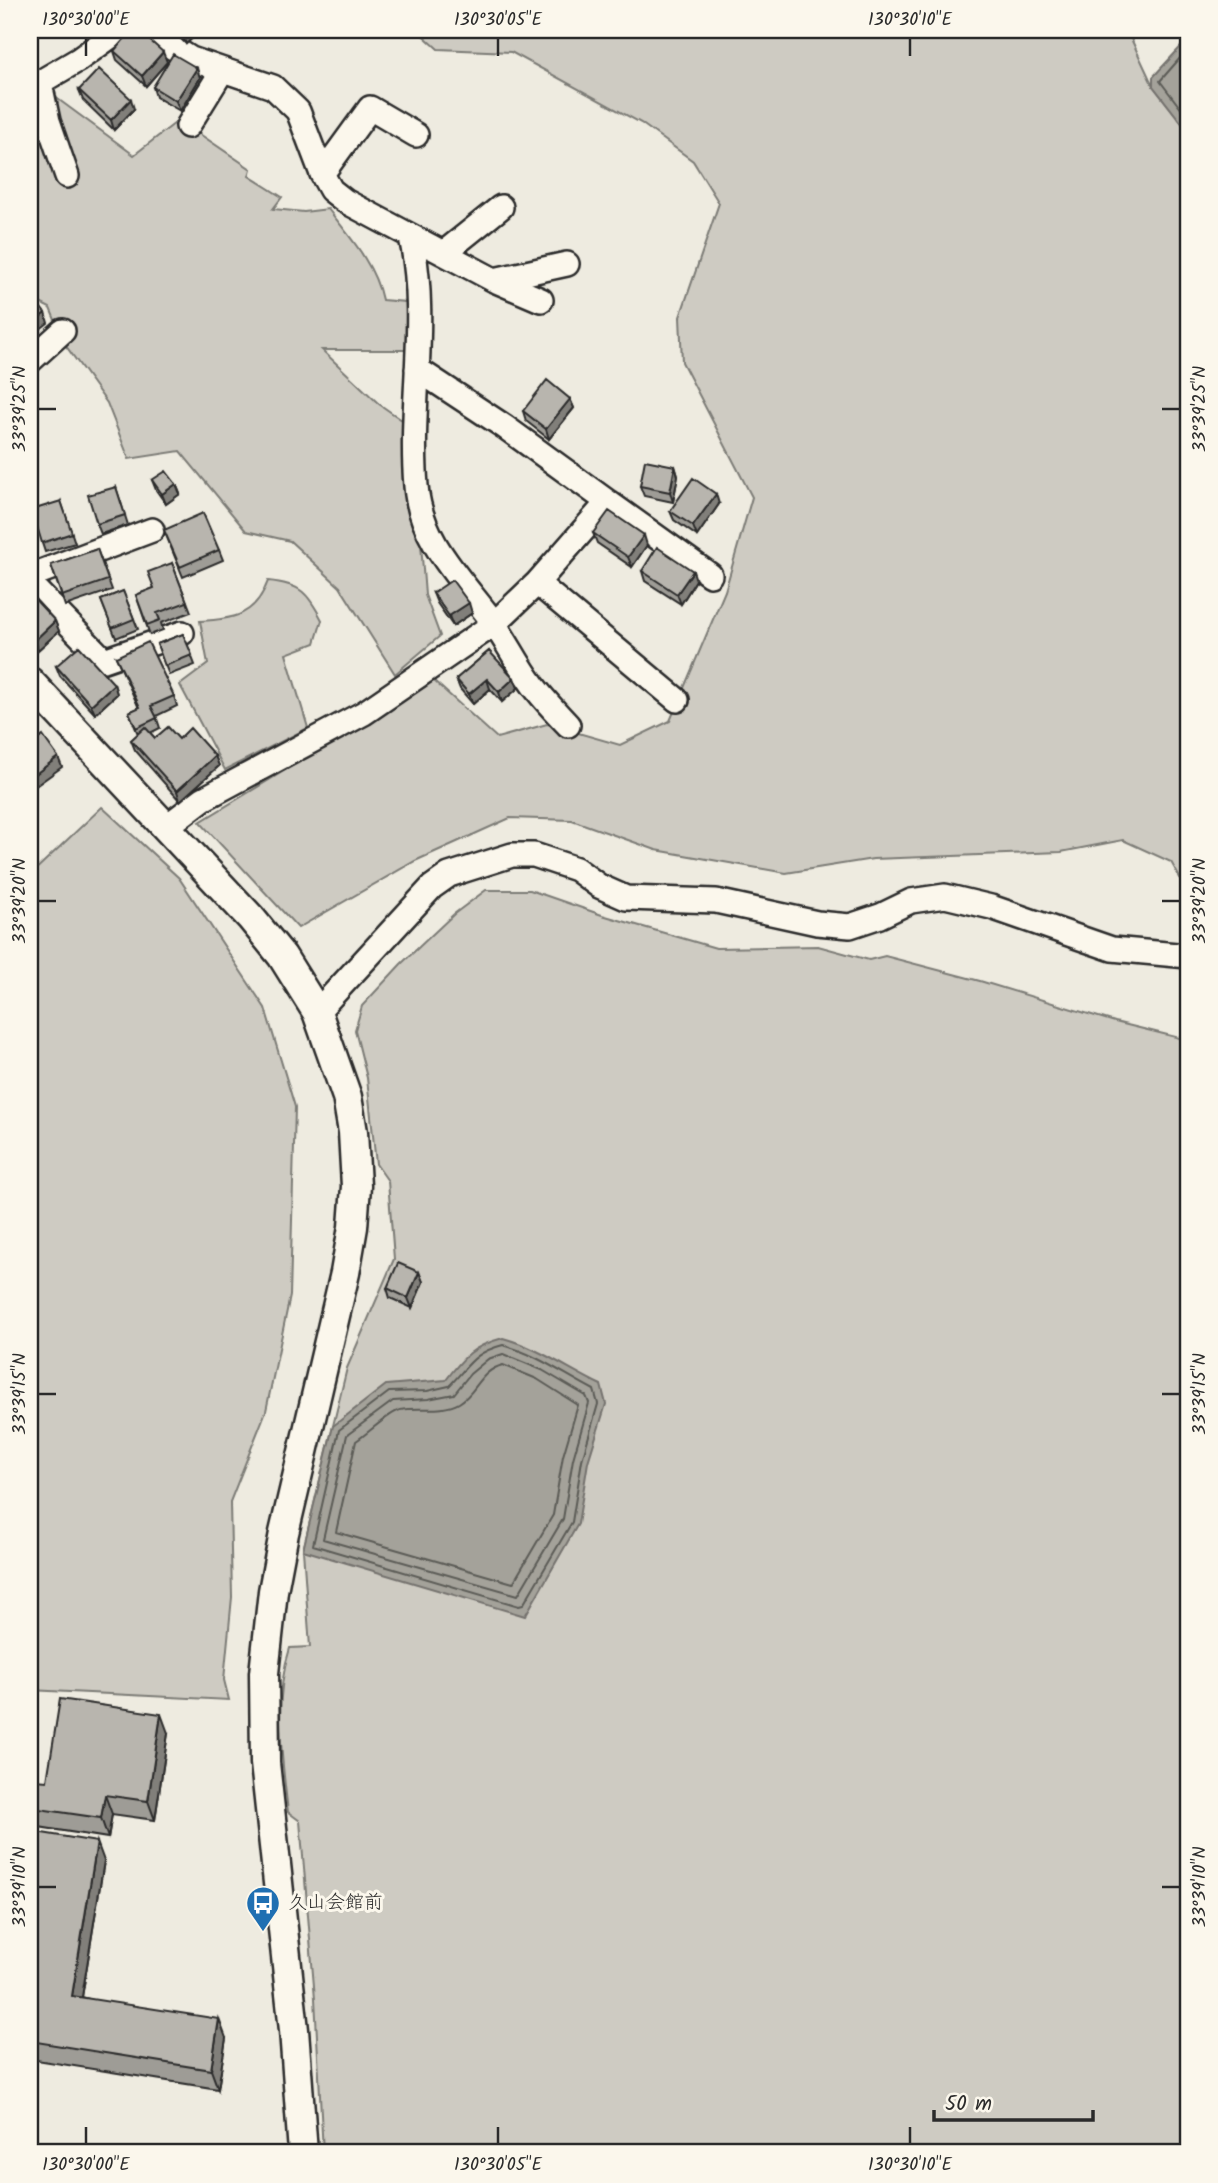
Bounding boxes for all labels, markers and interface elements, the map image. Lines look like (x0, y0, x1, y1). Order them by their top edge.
text: 130°30'00"E (42, 6, 130, 35)
text: 130°30'05"E (454, 6, 543, 35)
text: 130°30'10"E (868, 6, 952, 35)
text: 33°39'25"N (6, 366, 35, 452)
text: 33°39'25"N (1186, 366, 1215, 452)
text: 33°39'20"N (6, 858, 35, 944)
text: 33°39'20"N (1186, 858, 1215, 944)
text: 33°39'15"N (6, 1353, 35, 1435)
text: 33°39'15"N (1186, 1353, 1215, 1435)
text: 33°39'10"N (6, 1846, 35, 1928)
text: 33°39'10"N (1186, 1846, 1215, 1928)
bus stop icon: 久山会館前 (244, 1884, 282, 1933)
place label: 久山会館前 (288, 1888, 383, 1918)
scale bar (934, 2078, 1094, 2122)
text: 50 m (945, 2088, 992, 2121)
text: 130°30'00"E (42, 2151, 130, 2180)
text: 130°30'05"E (454, 2151, 543, 2180)
text: 130°30'10"E (868, 2151, 952, 2180)

